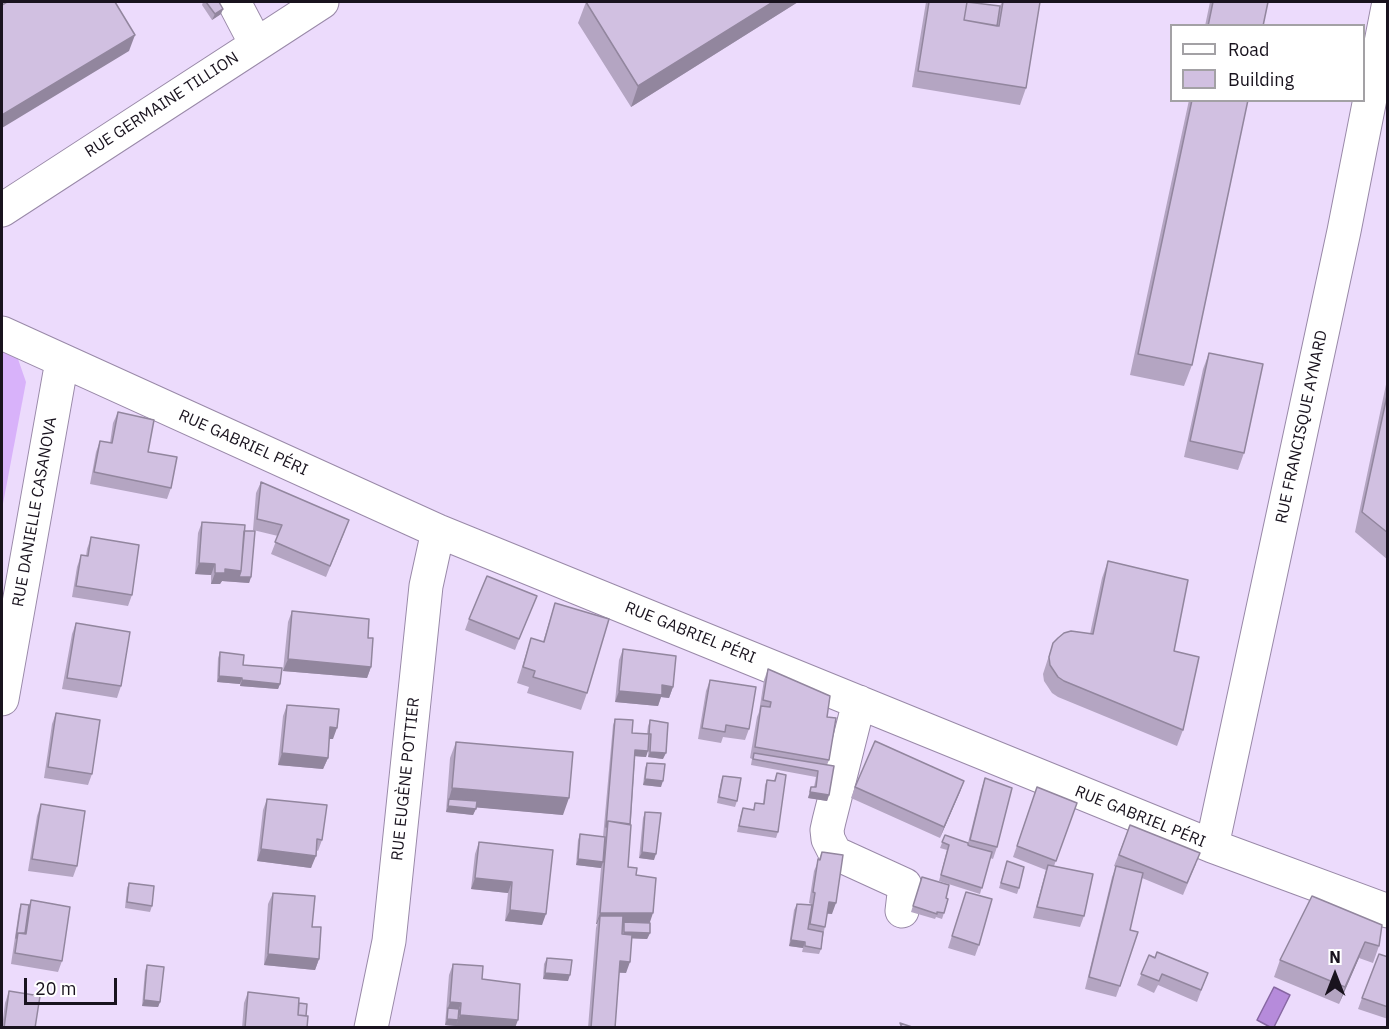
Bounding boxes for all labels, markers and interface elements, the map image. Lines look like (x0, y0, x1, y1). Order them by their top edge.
legend (1170, 24, 1365, 102)
text: Road (1228, 38, 1269, 61)
street label: RUE GERMAINE TILLION (82, 48, 242, 162)
text: Building (1228, 68, 1294, 91)
street label: RUE FRANCISQUE AYNARD (1272, 329, 1332, 525)
street label: RUE GABRIEL PÉRI (175, 406, 311, 480)
street label: RUE DANIELLE CASANOVA (9, 416, 61, 608)
street label: RUE GABRIEL PÉRI (622, 598, 758, 668)
street label: RUE EUGÈNE POTTIER (388, 696, 424, 862)
street label: RUE GABRIEL PÉRI (1072, 782, 1208, 852)
north arrow (1305, 945, 1365, 1005)
text: N (1329, 947, 1341, 967)
scale bar (27, 966, 120, 1004)
text: 20 m (35, 977, 77, 1000)

